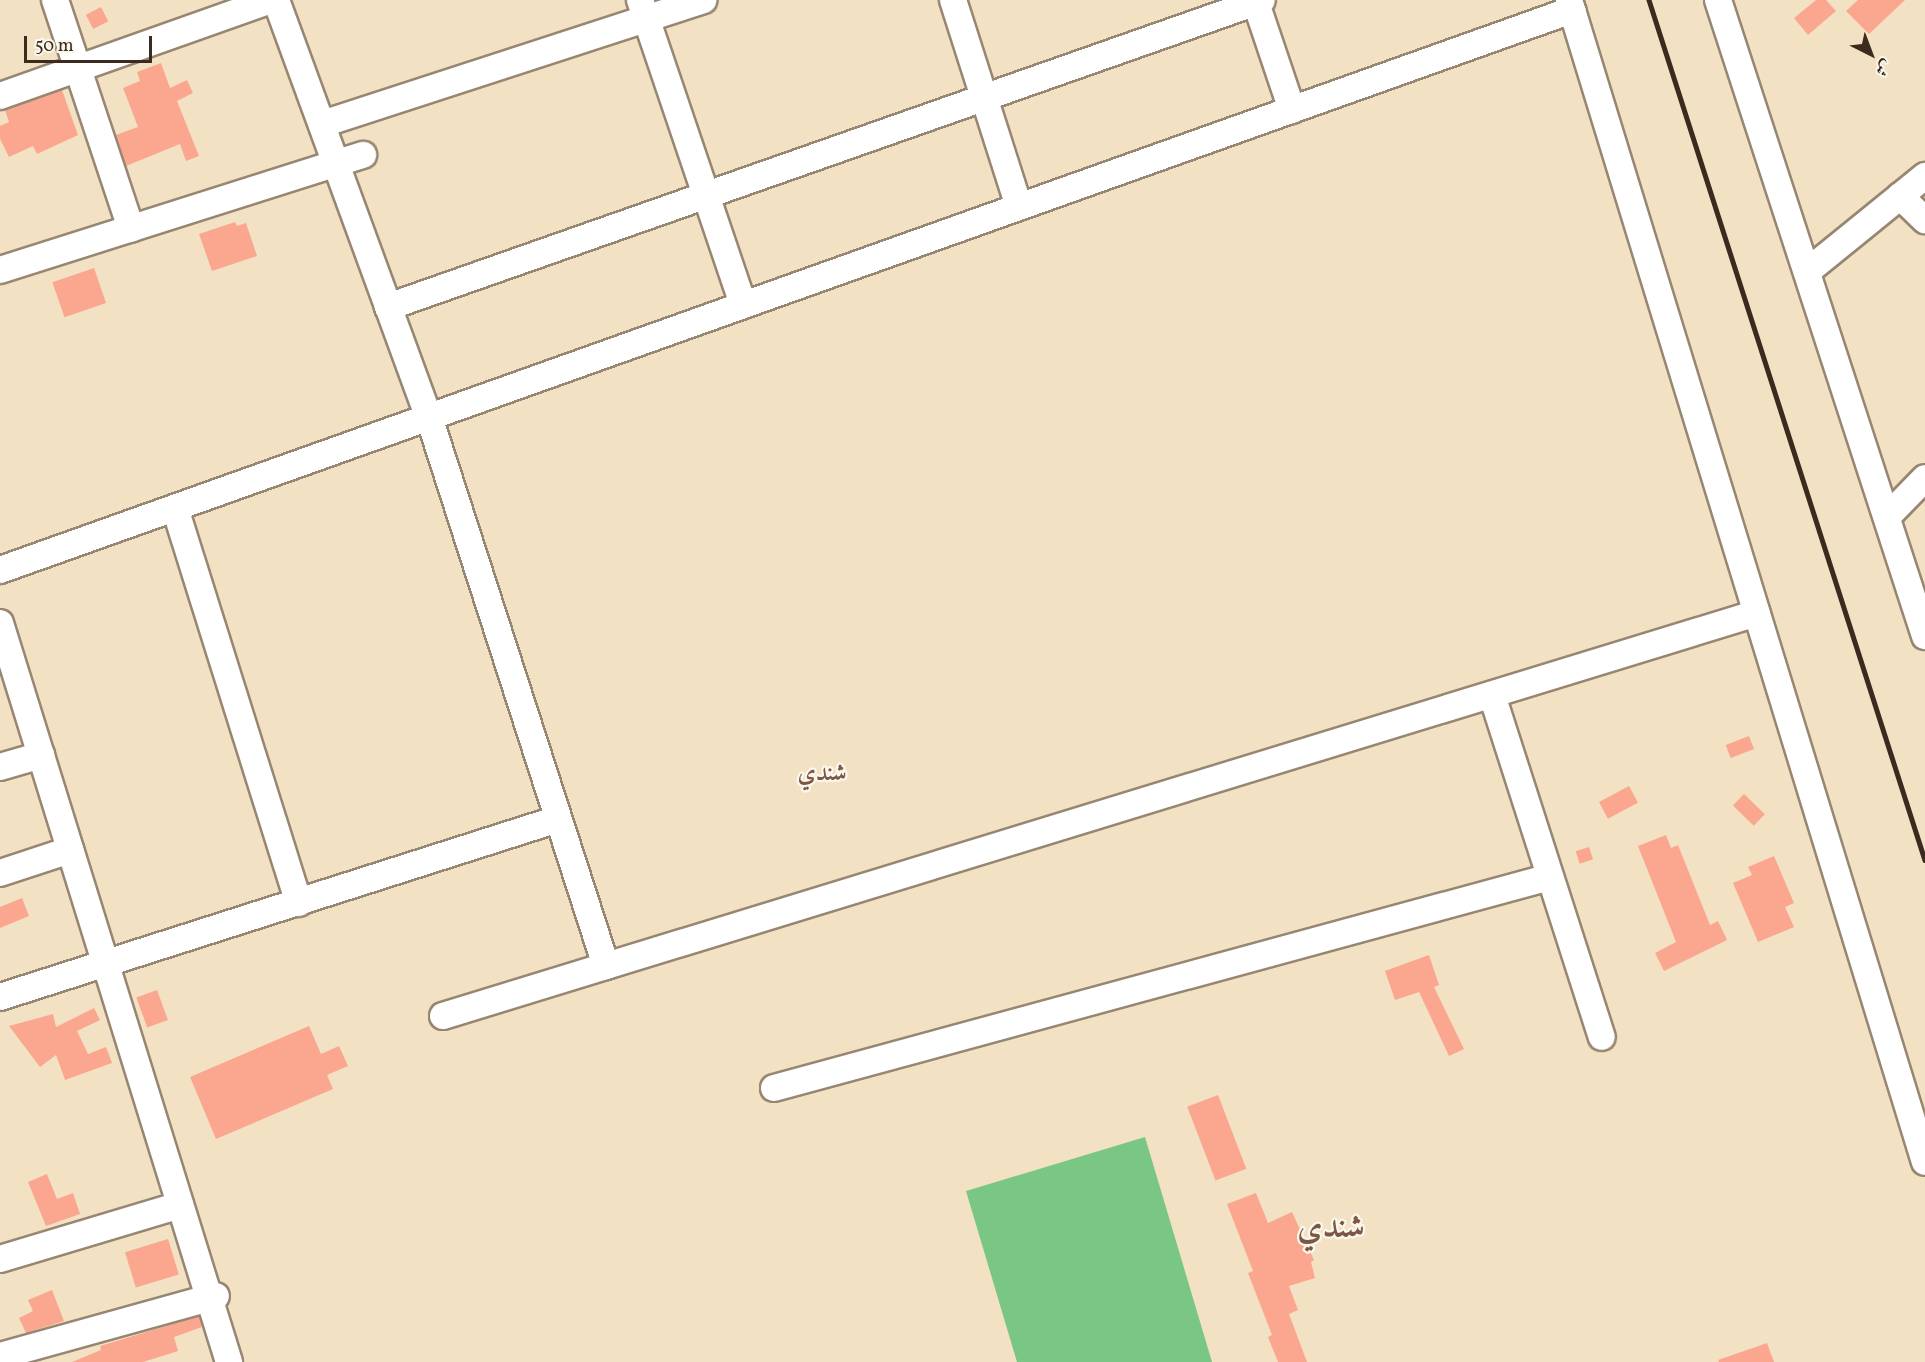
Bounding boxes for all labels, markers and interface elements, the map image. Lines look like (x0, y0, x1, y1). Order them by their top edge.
scale bar (27, 24, 154, 62)
north arrow (1841, 24, 1901, 84)
text: 50 m (35, 34, 74, 59)
text: ش (1870, 54, 1896, 81)
district label: شندي (797, 761, 847, 789)
district label: شندي (1297, 1210, 1365, 1250)

